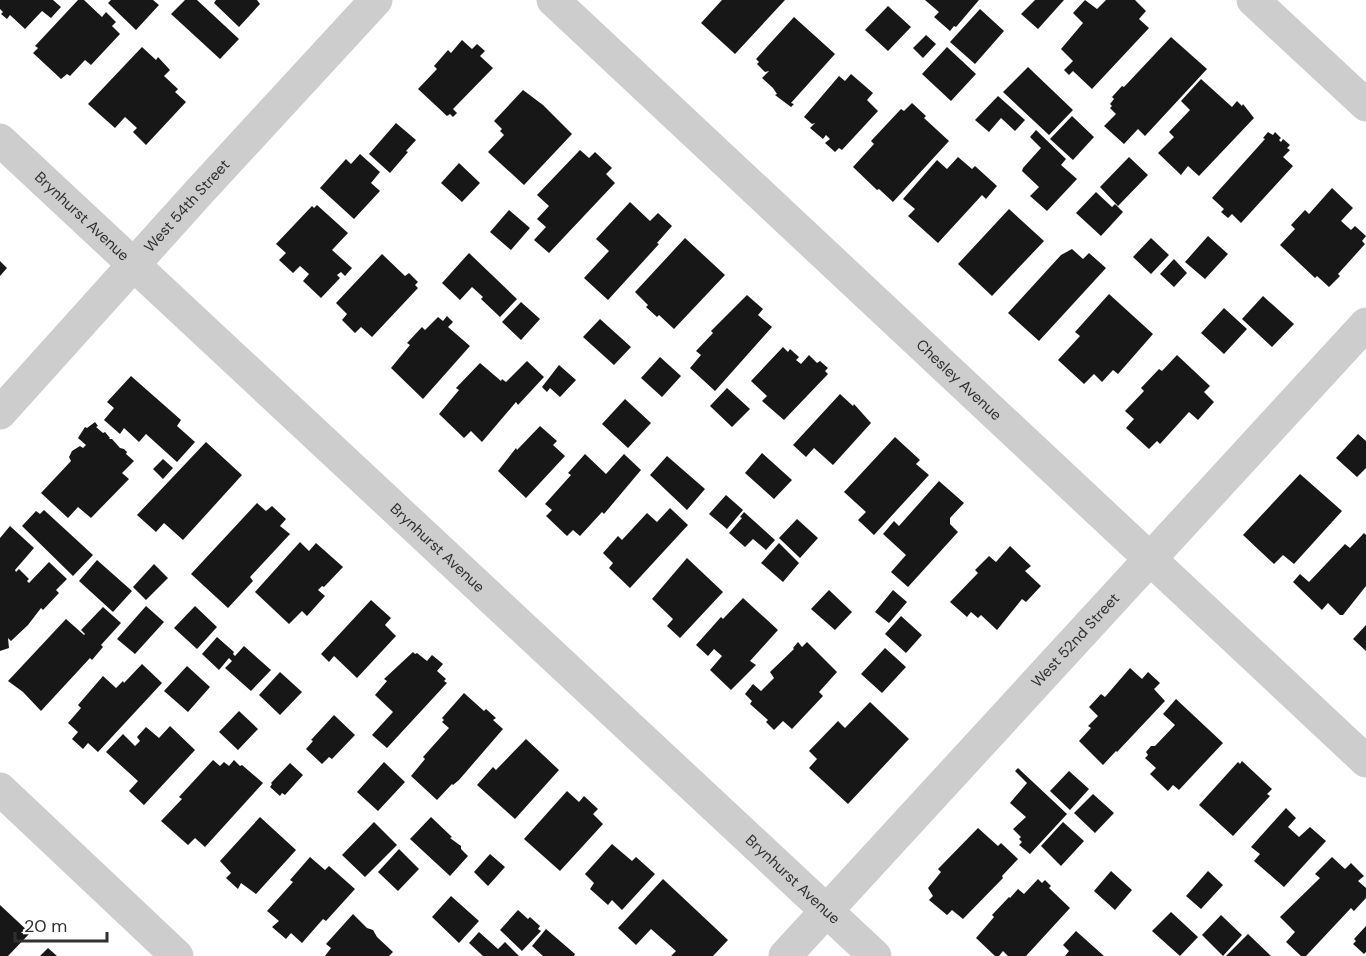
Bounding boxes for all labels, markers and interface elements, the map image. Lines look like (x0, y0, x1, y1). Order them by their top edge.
street label: West 54th Street (140, 155, 234, 256)
street label: Brynhurst Avenue (30, 167, 134, 265)
street label: Chesley Avenue (912, 335, 1006, 425)
street label: Brynhurst Avenue (386, 499, 489, 597)
street label: West 52nd Street (1027, 589, 1124, 692)
street label: Brynhurst Avenue (741, 830, 844, 928)
scale bar (15, 905, 106, 943)
text: 20 m (24, 914, 67, 938)

